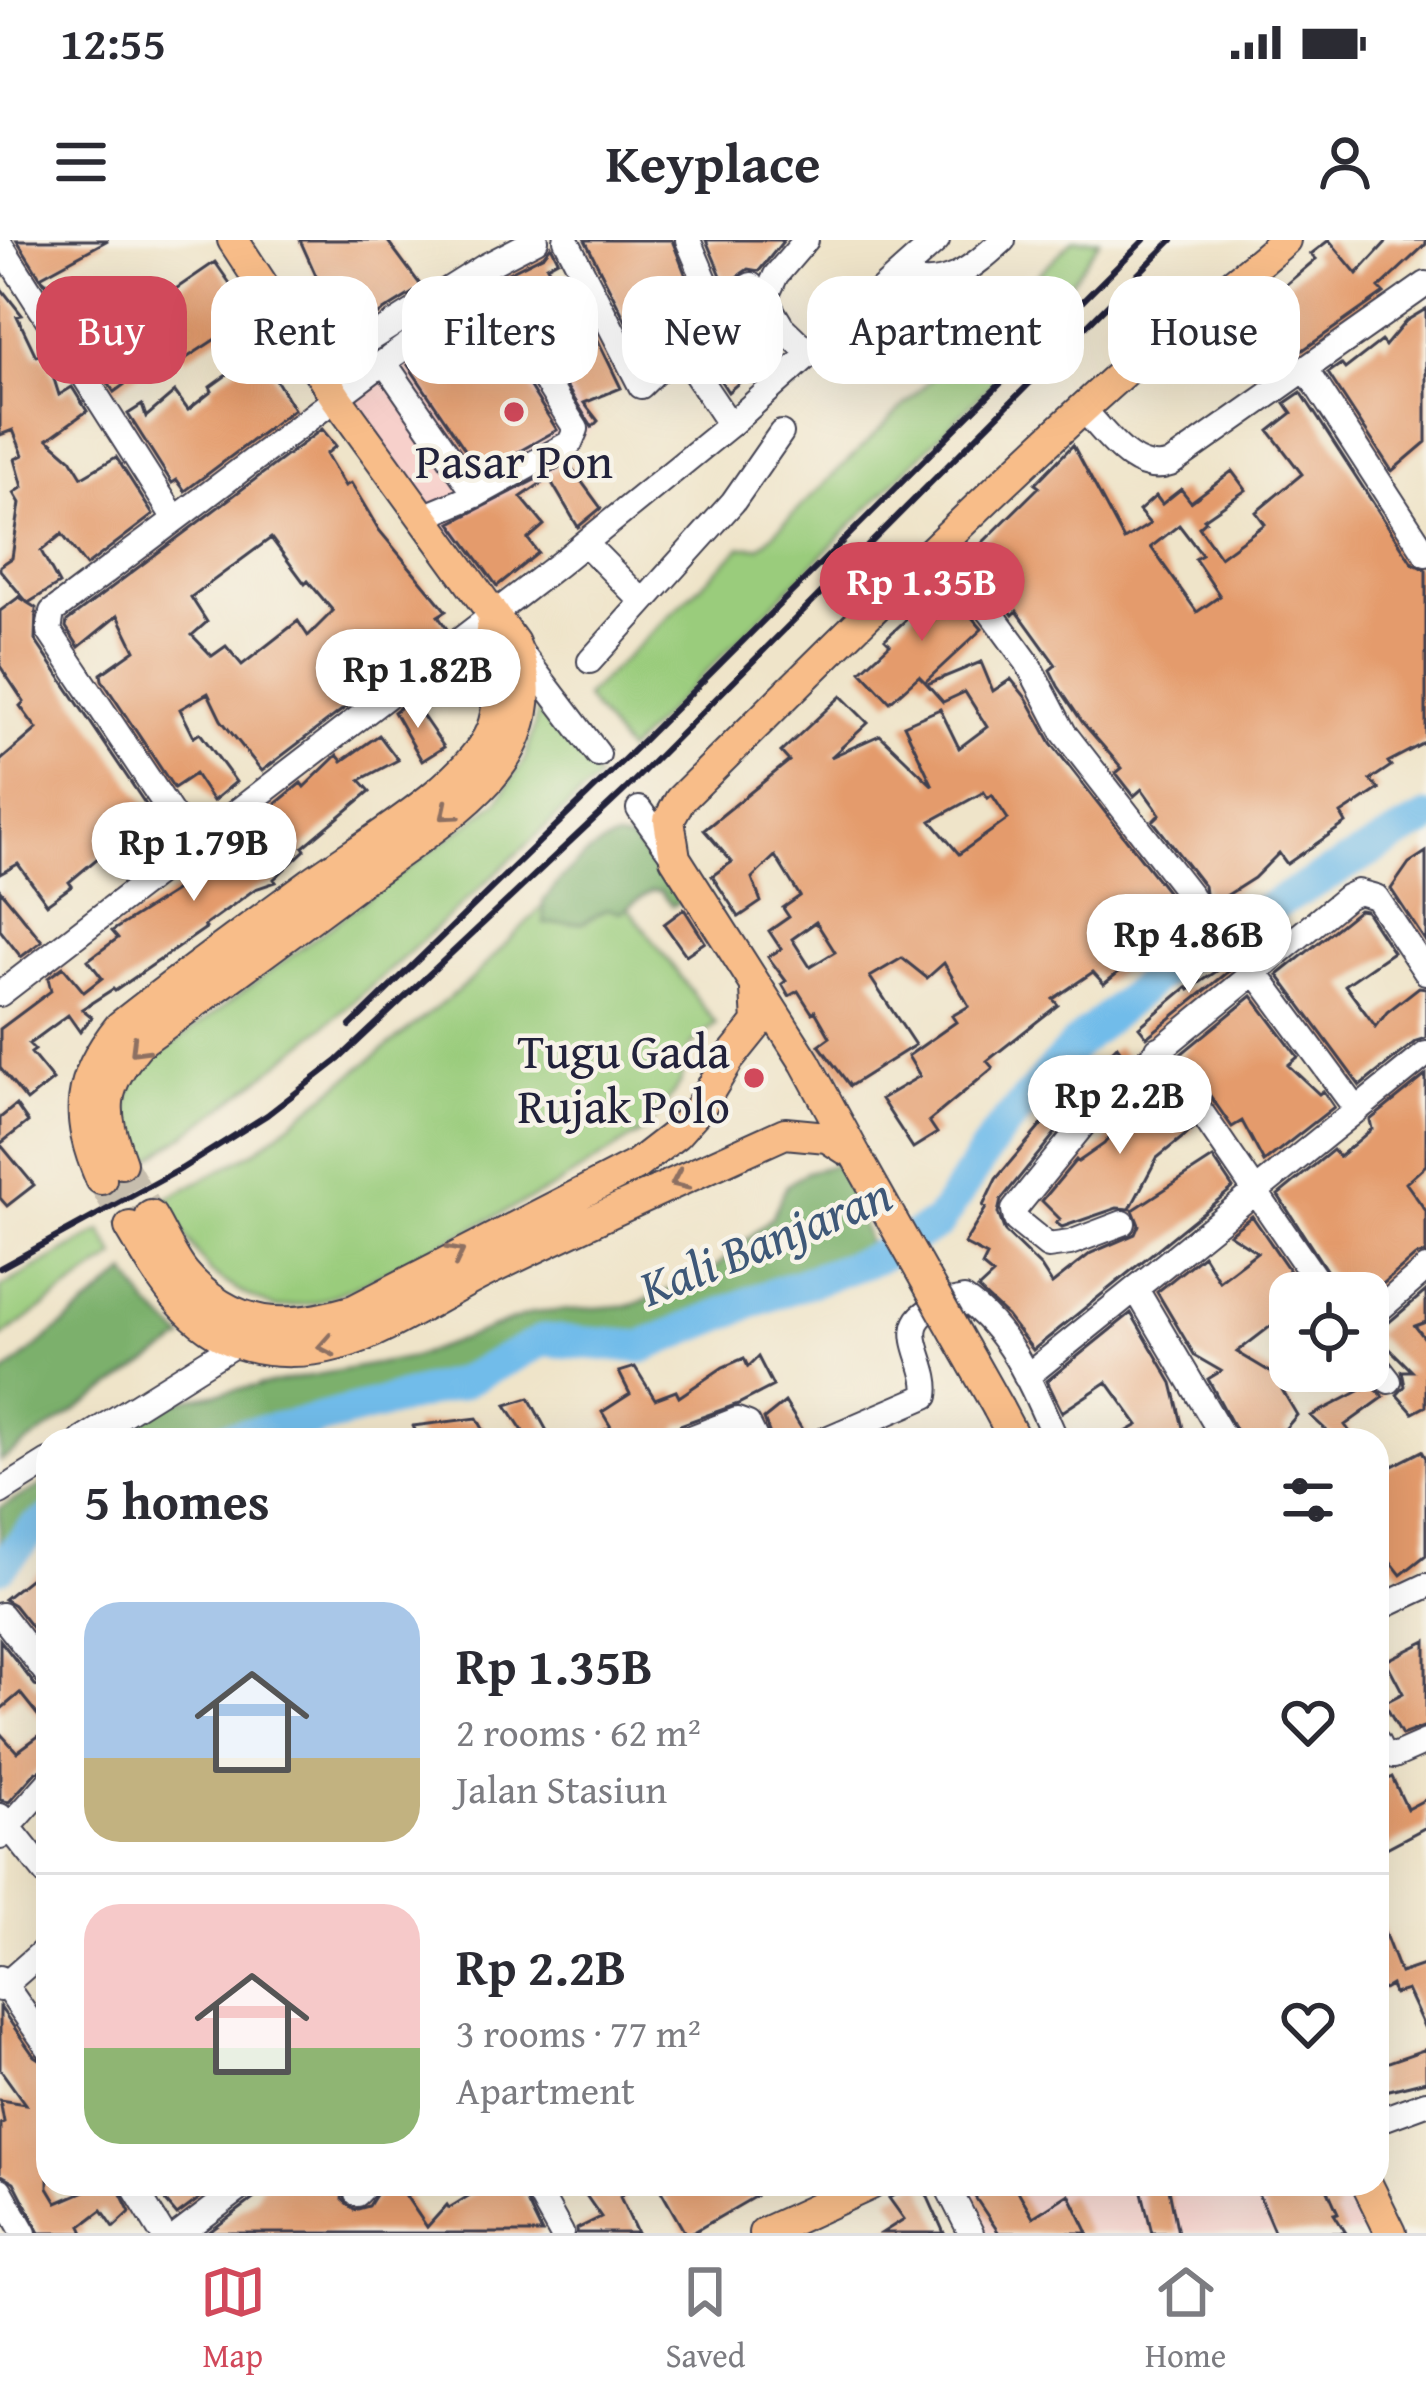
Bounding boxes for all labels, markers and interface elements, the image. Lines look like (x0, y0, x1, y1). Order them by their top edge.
text: 12:55 (60, 10, 166, 75)
text: Keyplace (606, 123, 820, 202)
icon: menu (48, 129, 114, 195)
icon: person (1312, 129, 1378, 195)
chip: Buy (36, 276, 187, 384)
chip: Rent (211, 276, 378, 384)
chip: Filters (402, 276, 598, 384)
chip: New (622, 276, 783, 384)
chip: Apartment (807, 276, 1084, 384)
chip: House (1108, 276, 1300, 384)
marker: Pasar Pon (501, 399, 527, 425)
place label: Pasar Pon (415, 425, 613, 496)
pin: Rp 1.35B (798, 542, 1046, 644)
text: Rp 1.35B (847, 552, 997, 609)
pin: Rp 1.82B (294, 629, 542, 731)
text: Rp 1.82B (343, 639, 493, 696)
one-way arrow (440, 799, 462, 820)
pin: Rp 1.79B (70, 802, 318, 904)
text: Rp 1.79B (119, 812, 269, 869)
pin: Rp 4.86B (1065, 894, 1313, 996)
text: Rp 4.86B (1114, 904, 1264, 961)
place label: Tugu Gada Rujak Polo (517, 1015, 730, 1141)
one-way arrow (130, 1034, 152, 1056)
pin: Rp 2.2B (1009, 1055, 1231, 1157)
marker: Tugu Gada Rujak Polo (741, 1065, 767, 1091)
text: Rp 2.2B (1055, 1065, 1185, 1122)
water label: Kali Banjaran (627, 1155, 902, 1325)
one-way arrow (670, 1167, 691, 1191)
one-way arrow (444, 1246, 466, 1269)
map controls (1269, 1272, 1389, 1392)
button: locate (1269, 1272, 1389, 1392)
one-way arrow (317, 1332, 337, 1358)
text: 5 homes (84, 1463, 270, 1538)
icon: filters (1275, 1467, 1341, 1533)
text: Rp 1.35B (456, 1628, 653, 1703)
icon: home (180, 1650, 324, 1794)
icon: heart (1275, 1689, 1341, 1755)
text: 2 rooms · 62 m² (456, 1703, 701, 1760)
text: Jalan Stasiun (456, 1760, 667, 1817)
text: Rp 2.2B (456, 1929, 627, 2004)
icon: home (180, 1952, 324, 2096)
icon: heart (1275, 1991, 1341, 2057)
text: 3 rooms · 77 m² (456, 2004, 701, 2061)
text: Apartment (456, 2061, 635, 2118)
tab: Map (200, 2259, 266, 2379)
tab: Saved (665, 2259, 745, 2379)
tab: Home (1145, 2259, 1226, 2379)

